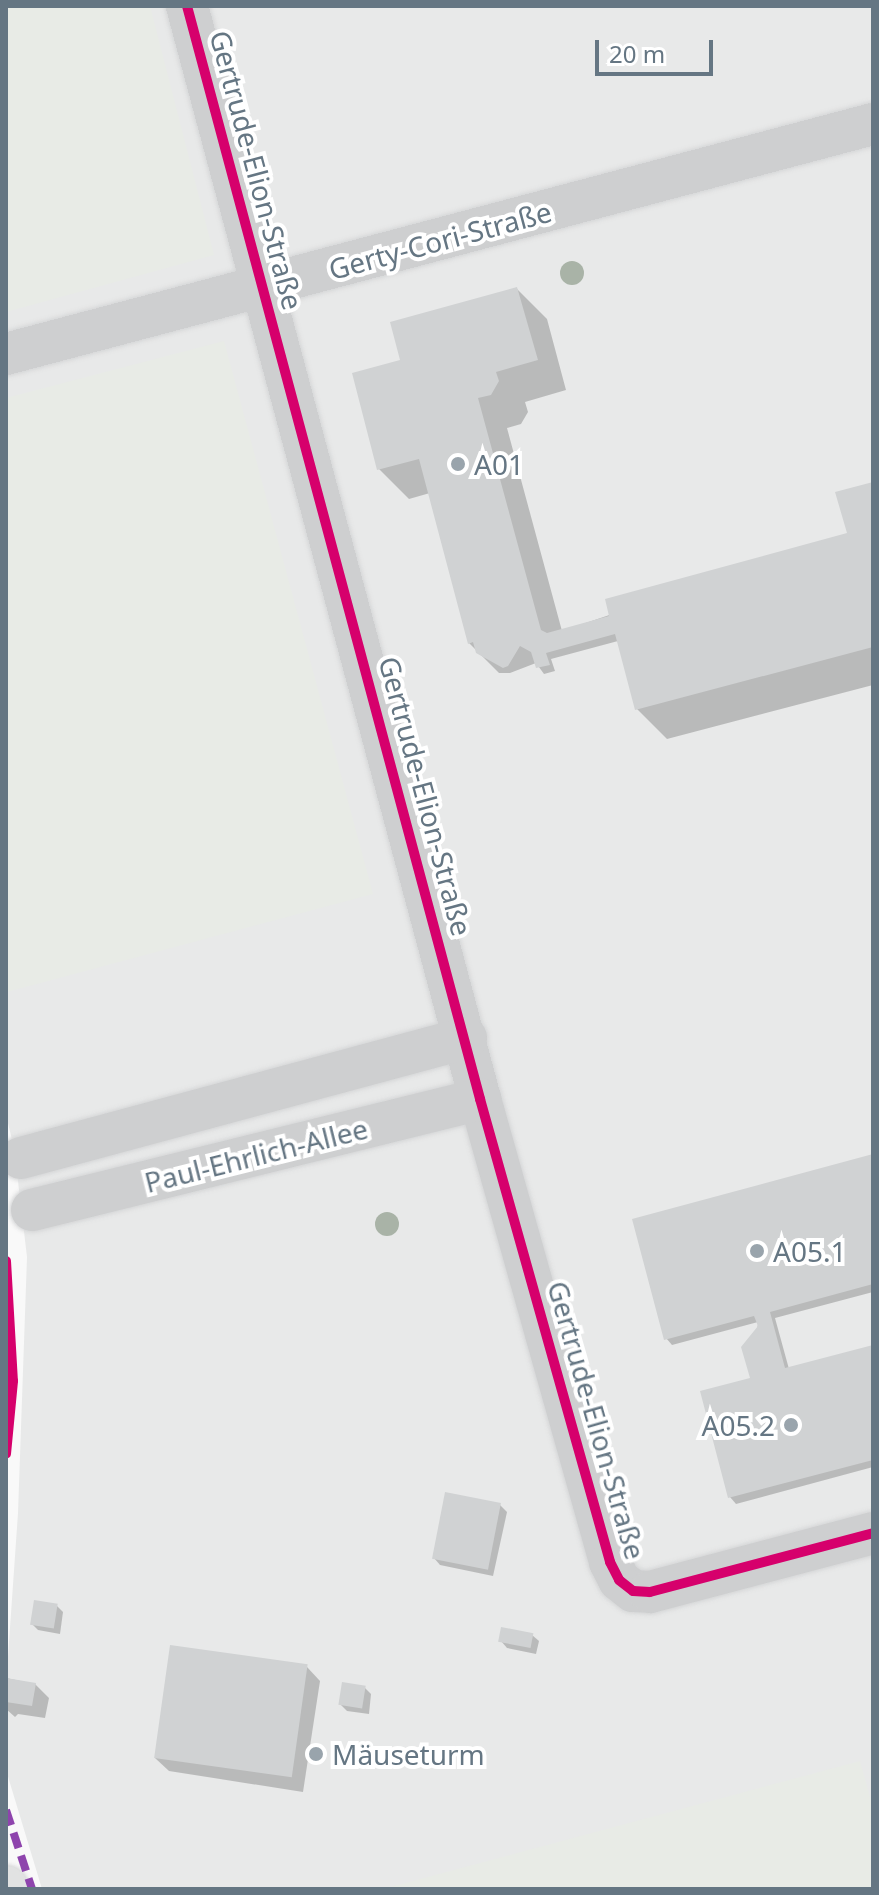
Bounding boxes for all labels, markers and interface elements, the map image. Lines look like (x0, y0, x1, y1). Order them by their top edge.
scale bar (599, 24, 717, 74)
street label: Gertrude-Elion-Straße (204, 27, 310, 313)
text: 20 m (609, 37, 665, 70)
street label: Gerty-Cori-Straße (325, 194, 555, 286)
place label: A01 (474, 447, 524, 481)
marker: A01 (449, 455, 467, 473)
street label: Gertrude-Elion-Straße (373, 653, 479, 939)
street label: Paul-Ehrlich-Allee (141, 1111, 371, 1199)
place label: A05.1 (773, 1234, 846, 1268)
marker: A05.1 (748, 1242, 766, 1260)
street label: Gertrude-Elion-Straße (541, 1277, 653, 1563)
place label: A05.2 (702, 1408, 775, 1442)
marker: A05.2 (782, 1416, 800, 1434)
place label: Mäuseturm (332, 1737, 485, 1771)
marker: Mäuseturm (307, 1745, 325, 1763)

